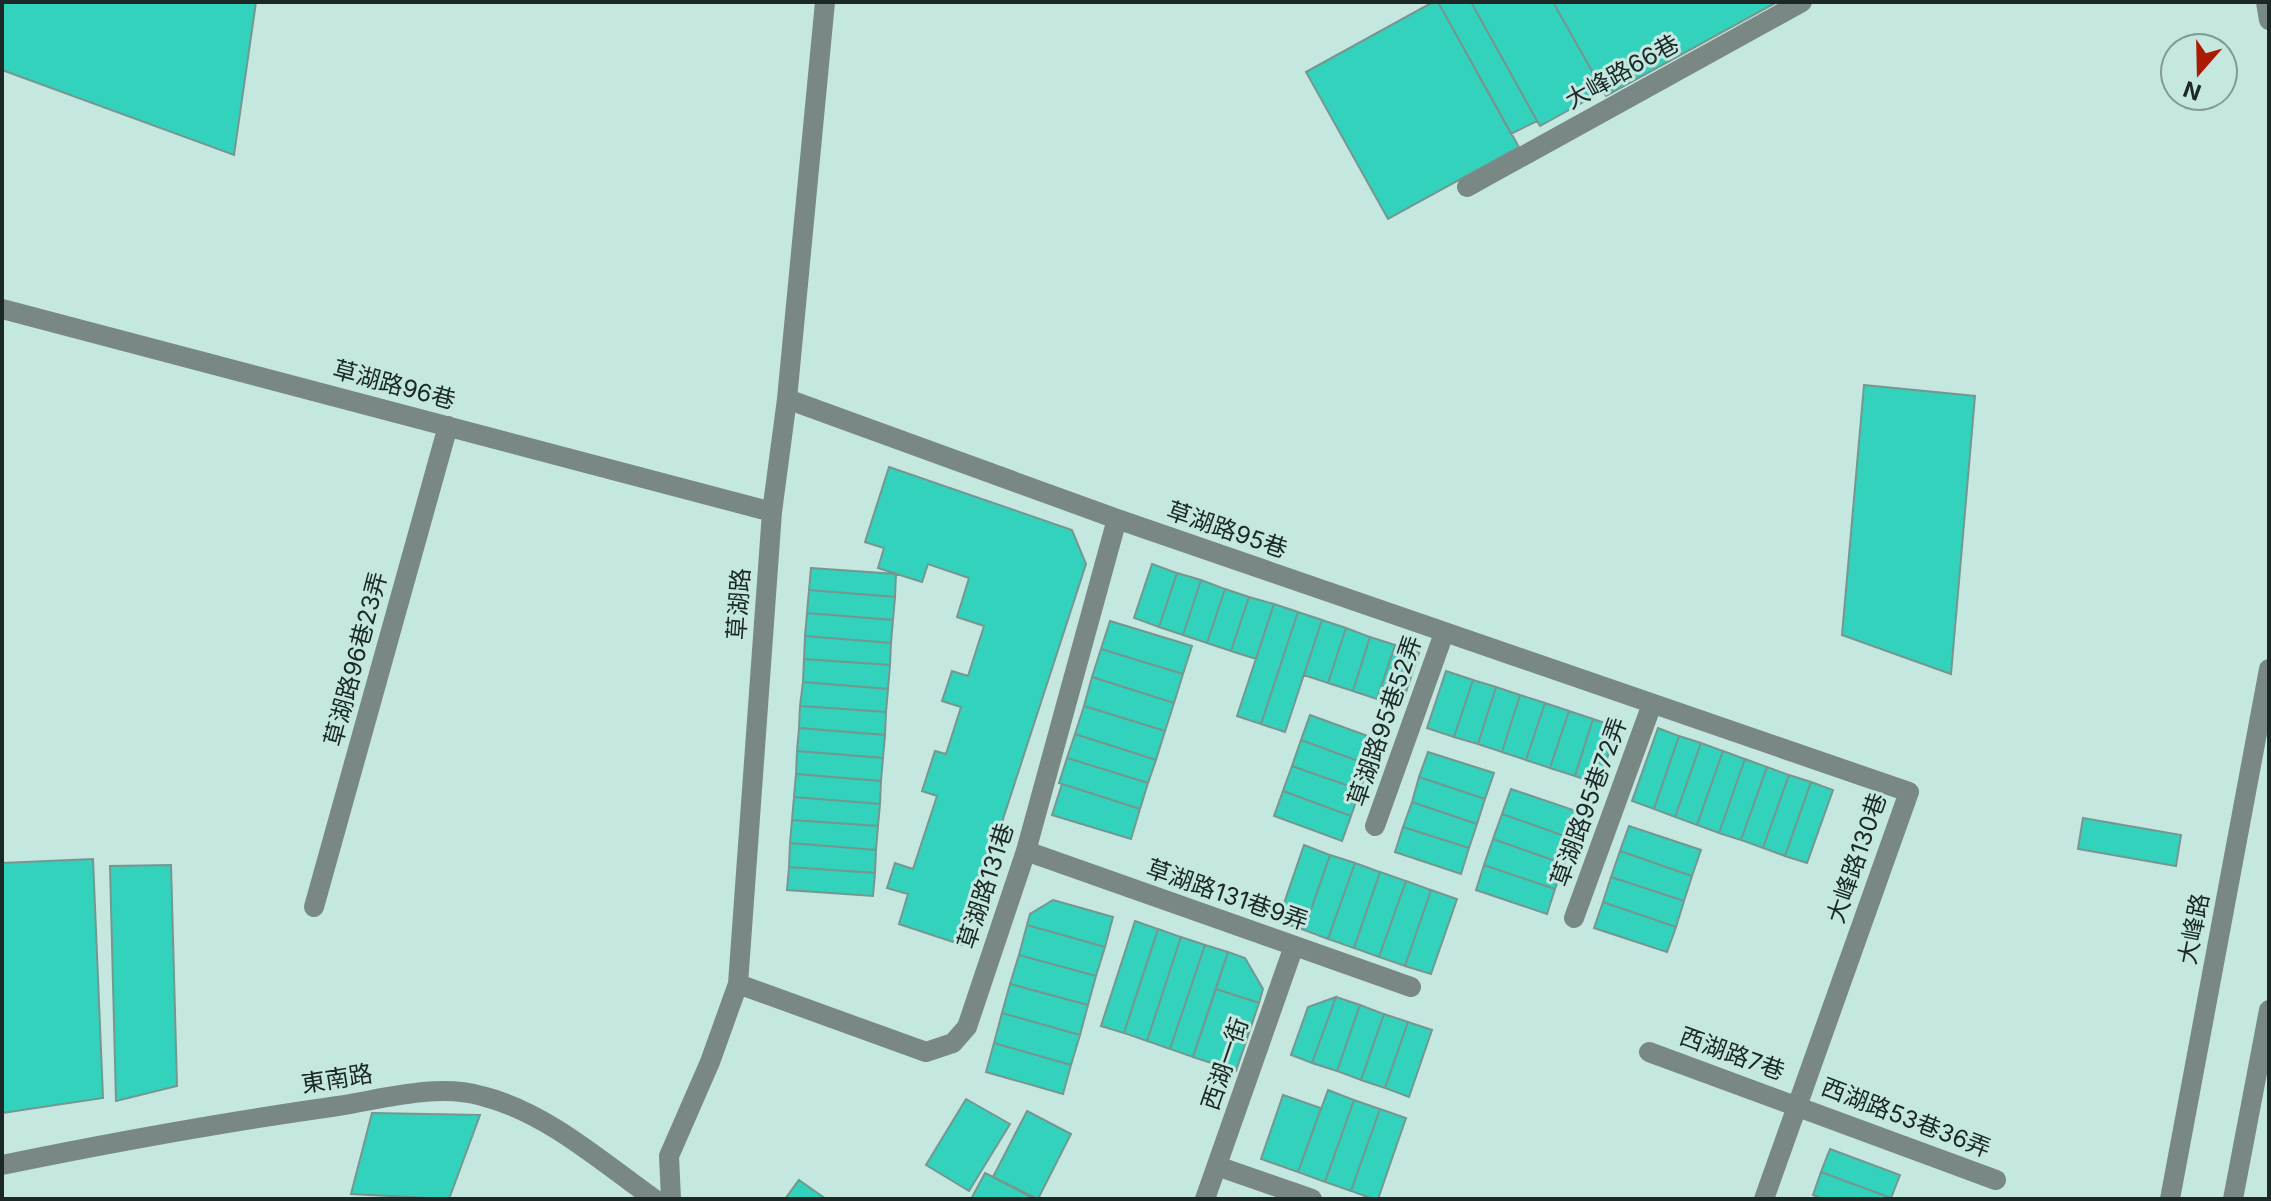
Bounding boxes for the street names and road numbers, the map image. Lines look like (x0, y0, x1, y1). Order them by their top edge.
street label: 大峰路66巷 (1560, 28, 1684, 115)
street label: 草湖路96巷 (330, 354, 459, 415)
street label: 草湖路95巷 (1163, 495, 1291, 564)
street label: 草湖路 (722, 567, 755, 641)
street label: 草湖路96巷23弄 (318, 569, 393, 749)
street label: 草湖路95巷52弄 (1342, 632, 1427, 810)
street label: 草湖路95巷72弄 (1545, 713, 1633, 890)
street label: 大峰路130巷 (1821, 789, 1892, 927)
street label: 草湖路131巷 (952, 819, 1019, 952)
street label: 草湖路131巷9弄 (1142, 853, 1312, 936)
street label: 大峰路 (2172, 891, 2215, 967)
street label: 西湖一街 (1195, 1014, 1254, 1114)
street label: 西湖路7巷 (1676, 1021, 1789, 1086)
street label: 東南路 (299, 1059, 375, 1098)
street label: 西湖路53巷36弄 (1817, 1072, 1995, 1163)

